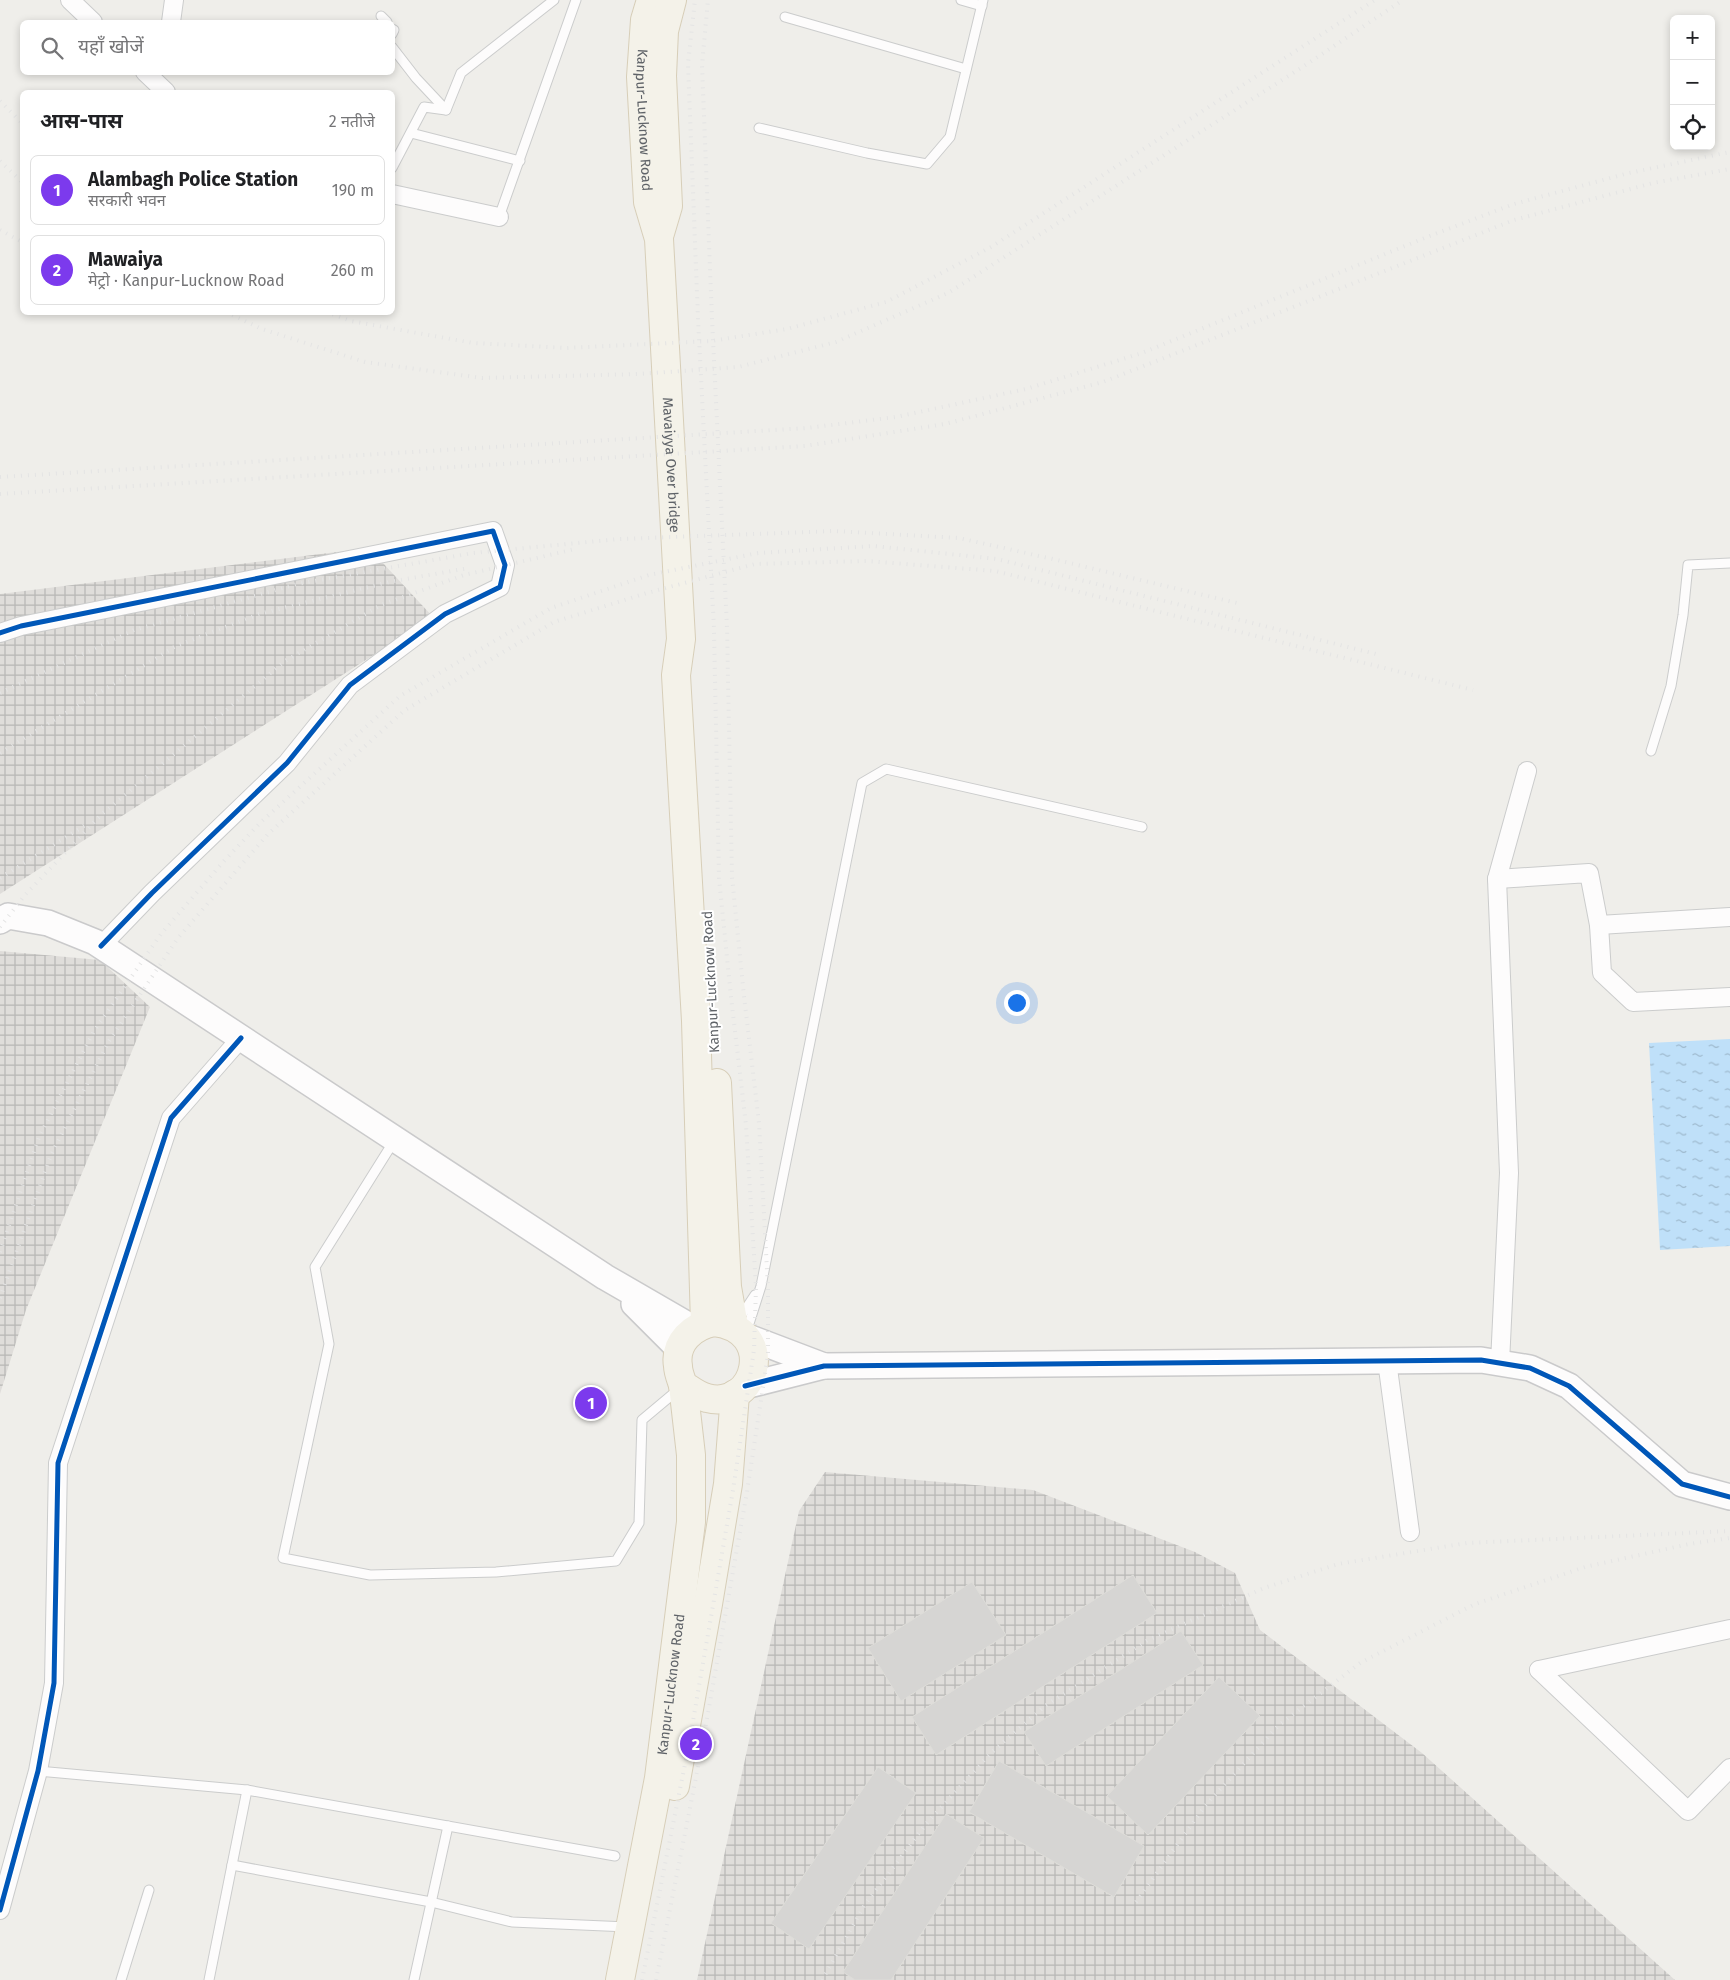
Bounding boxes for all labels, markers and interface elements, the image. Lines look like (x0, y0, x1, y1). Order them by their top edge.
map controls (1670, 15, 1715, 150)
button: + (1670, 15, 1715, 60)
search box (20, 20, 395, 75)
icon: search (38, 34, 66, 62)
text: यहाँ खोजें (78, 35, 144, 58)
street label: Kanpur-Lucknow Road (632, 48, 656, 191)
button: − (1670, 60, 1715, 105)
button: locate (1670, 105, 1715, 150)
text: आस-पास (40, 108, 123, 134)
text: 2 नतीजे (329, 112, 375, 131)
text: Alambagh Police Station (88, 168, 298, 191)
text: 1 (53, 181, 61, 200)
text: 190 m (332, 181, 374, 200)
text: सरकारी भवन (88, 191, 166, 210)
text: Mawaiya (88, 248, 163, 271)
text: 2 (53, 261, 61, 280)
text: 260 m (331, 261, 374, 280)
text: मेट्रो · Kanpur-Lucknow Road (88, 271, 285, 290)
street label: Mavaiyya Over bridge (659, 397, 684, 533)
street label: Kanpur-Lucknow Road (699, 911, 723, 1053)
your location (1004, 990, 1030, 1016)
pin: 1 (575, 1384, 607, 1422)
street label: Kanpur-Lucknow Road (653, 1613, 688, 1756)
pin: 2 (680, 1725, 712, 1763)

